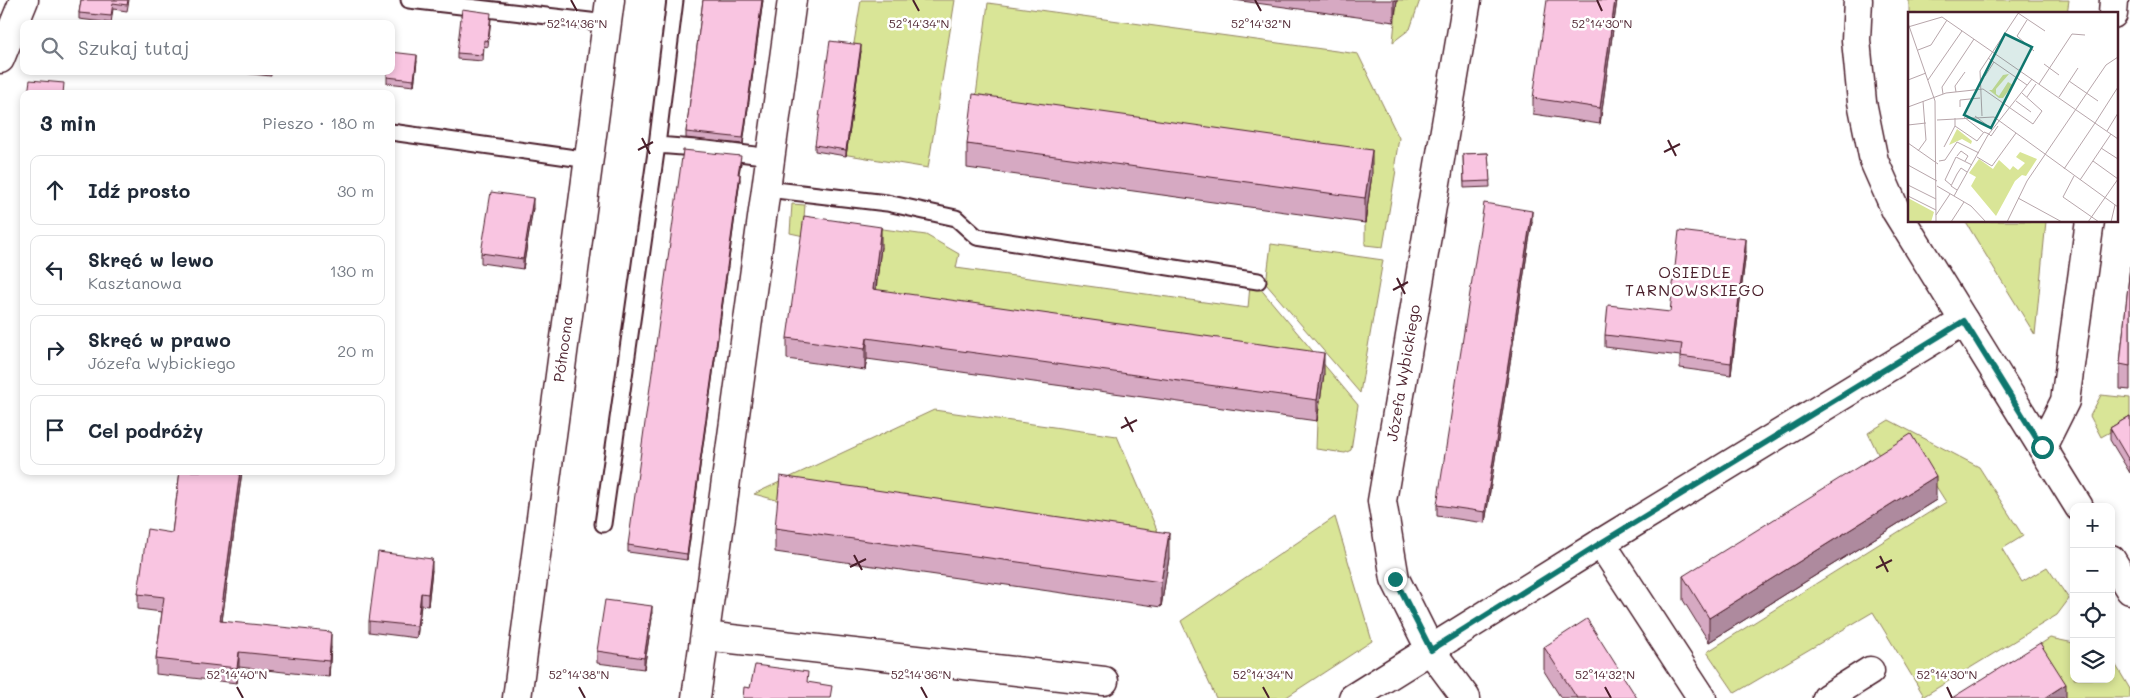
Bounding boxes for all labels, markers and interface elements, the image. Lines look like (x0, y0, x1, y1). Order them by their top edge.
inset map (1908, 12, 2118, 222)
text: 52°14'36"N (547, 15, 607, 31)
text: 52°14'34"N (889, 15, 949, 31)
text: 52°14'32"N (1231, 15, 1291, 31)
text: 52°14'30"N (1572, 15, 1632, 31)
search box (20, 20, 395, 75)
icon: search (38, 34, 66, 62)
text: Szukaj tutaj (78, 35, 189, 60)
text: 3 min (40, 109, 96, 136)
text: Pieszo · 180 m (262, 112, 375, 133)
icon: ahead (41, 176, 69, 204)
text: Idź prosto (88, 178, 190, 203)
text: 30 m (337, 180, 374, 201)
text: Skręć w lewo (88, 247, 214, 272)
icon: left (41, 256, 69, 284)
text: 130 m (330, 260, 374, 281)
district label: OSIEDLE TARNOWSKIEGO (1625, 261, 1765, 300)
text: Kasztanowa (88, 272, 182, 293)
street label: Józefa Wybickiego (1381, 303, 1424, 443)
street label: Północna (548, 315, 577, 383)
text: Skręć w prawo (88, 327, 231, 352)
icon: right (41, 336, 69, 364)
text: 20 m (337, 340, 374, 361)
text: Józefa Wybickiego (88, 352, 235, 373)
icon: arrive (41, 416, 69, 444)
text: Cel podróży (88, 418, 203, 443)
route start (2031, 436, 2054, 459)
map controls (2070, 503, 2115, 683)
button: + (2070, 503, 2115, 548)
button: − (2070, 548, 2115, 593)
route end (1384, 568, 1407, 591)
button: locate (2070, 593, 2115, 638)
button: layers (2070, 638, 2115, 683)
text: 52°14'40"N (207, 666, 267, 682)
text: 52°14'38"N (549, 666, 609, 682)
text: 52°14'36"N (891, 666, 951, 682)
text: 52°14'34"N (1233, 666, 1293, 682)
text: 52°14'32"N (1575, 666, 1635, 682)
text: 52°14'30"N (1917, 666, 1977, 682)

